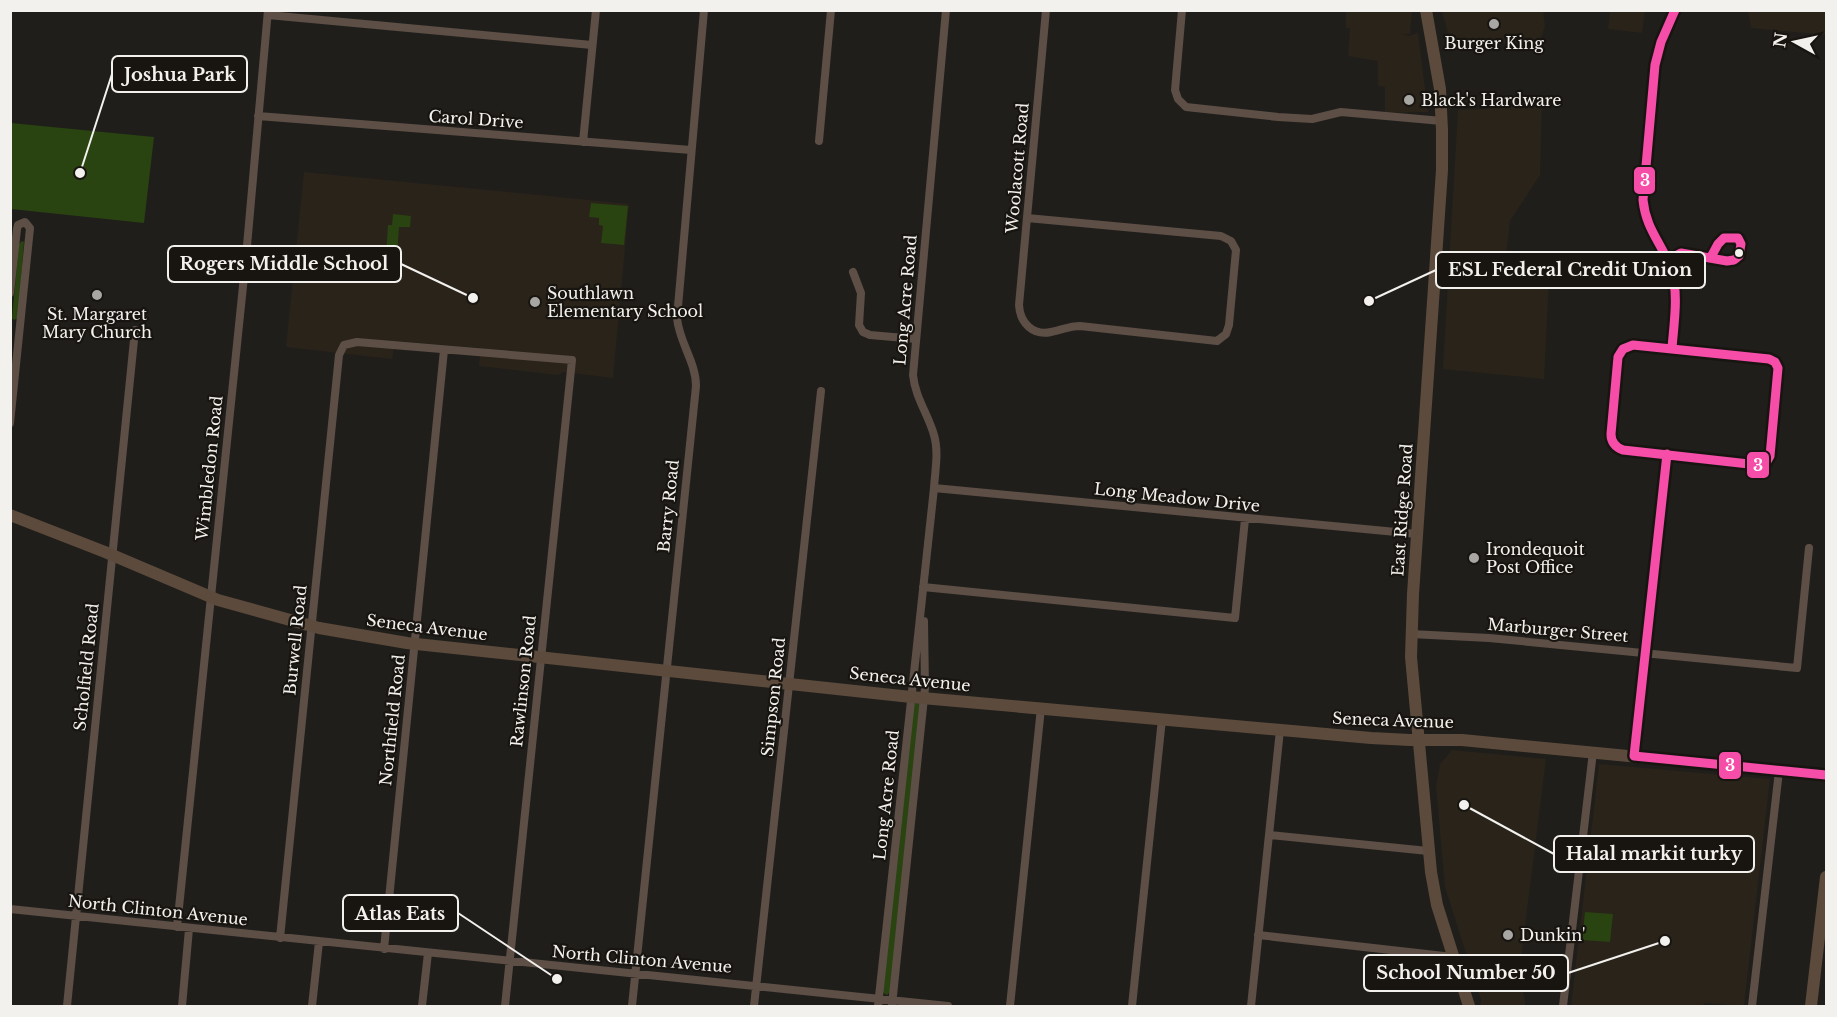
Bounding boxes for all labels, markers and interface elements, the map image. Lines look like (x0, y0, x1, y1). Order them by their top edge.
north arrow (1765, 12, 1825, 72)
marker: Burger King (1487, 17, 1501, 31)
text: N (1769, 31, 1791, 49)
place label: Burger King (1444, 33, 1544, 53)
callout: Joshua Park (112, 56, 247, 92)
text: Joshua Park (120, 64, 237, 86)
place label: Black's Hardware (1421, 90, 1561, 110)
marker: Black's Hardware (1402, 93, 1416, 107)
street label: Woolacott Road (1001, 102, 1033, 235)
street label: Carol Drive (428, 106, 524, 132)
line badge: 3 (1633, 166, 1656, 195)
text: 3 (1640, 170, 1650, 190)
street label: Long Acre Road (889, 234, 921, 366)
callout: Rogers Middle School (168, 246, 401, 282)
unlabelled marker (1733, 247, 1745, 259)
callout: ESL Federal Credit Union (1436, 252, 1705, 288)
text: Rogers Middle School (180, 253, 389, 275)
text: ESL Federal Credit Union (1448, 259, 1692, 281)
place label: Southlawn Elementary School (547, 283, 703, 321)
marker: St. Margaret Mary Church (90, 288, 104, 302)
marker: Southlawn Elementary School (528, 295, 542, 309)
place label: St. Margaret Mary Church (42, 304, 152, 342)
street label: Wimbledon Road (191, 394, 227, 542)
street label: East Ridge Road (1387, 443, 1417, 577)
line badge: 3 (1746, 451, 1770, 479)
text: 3 (1753, 455, 1763, 475)
street label: Barry Road (653, 458, 683, 553)
street label: Long Meadow Drive (1093, 478, 1261, 516)
place label: Irondequoit Post Office (1486, 539, 1585, 577)
marker: Irondequoit Post Office (1467, 551, 1481, 565)
street label: Burwell Road (279, 584, 311, 696)
street label: Scholfield Road (69, 602, 103, 732)
street label: Seneca Avenue (365, 610, 489, 644)
street label: Rawlinson Road (506, 614, 540, 748)
street label: Marburger Street (1487, 614, 1629, 646)
street label: Simpson Road (757, 636, 789, 758)
street label: Northfield Road (375, 653, 409, 787)
street label: Seneca Avenue (848, 663, 972, 695)
street label: Seneca Avenue (1332, 708, 1454, 732)
street label: Long Acre Road (869, 729, 903, 861)
line badge: 3 (1718, 751, 1742, 780)
text: 3 (1725, 755, 1735, 775)
callout: Halal markit turky (1554, 836, 1754, 872)
text: Halal markit turky (1566, 843, 1743, 865)
street label: North Clinton Avenue (67, 891, 249, 929)
callout: Atlas Eats (343, 895, 458, 931)
text: Atlas Eats (354, 903, 445, 925)
place label: Dunkin' (1520, 925, 1585, 945)
marker: Dunkin' (1501, 928, 1515, 942)
street label: North Clinton Avenue (551, 941, 733, 977)
callout: School Number 50 (1364, 955, 1568, 991)
text: School Number 50 (1376, 962, 1556, 984)

